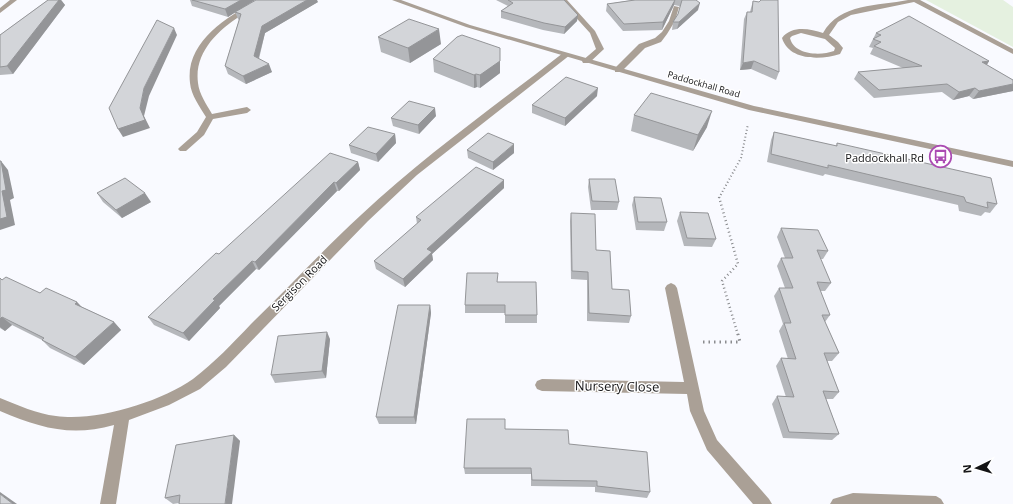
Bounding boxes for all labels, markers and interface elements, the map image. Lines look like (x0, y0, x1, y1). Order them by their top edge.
street label: Paddockhall Road (666, 67, 742, 101)
bus stop icon: Paddockhall Rd (927, 144, 953, 170)
place label: Paddockhall Rd (845, 150, 924, 165)
street label: Sergison Road (268, 252, 330, 314)
street label: Nursery Close (575, 376, 659, 396)
north arrow (957, 448, 997, 488)
text: N (959, 464, 974, 474)

